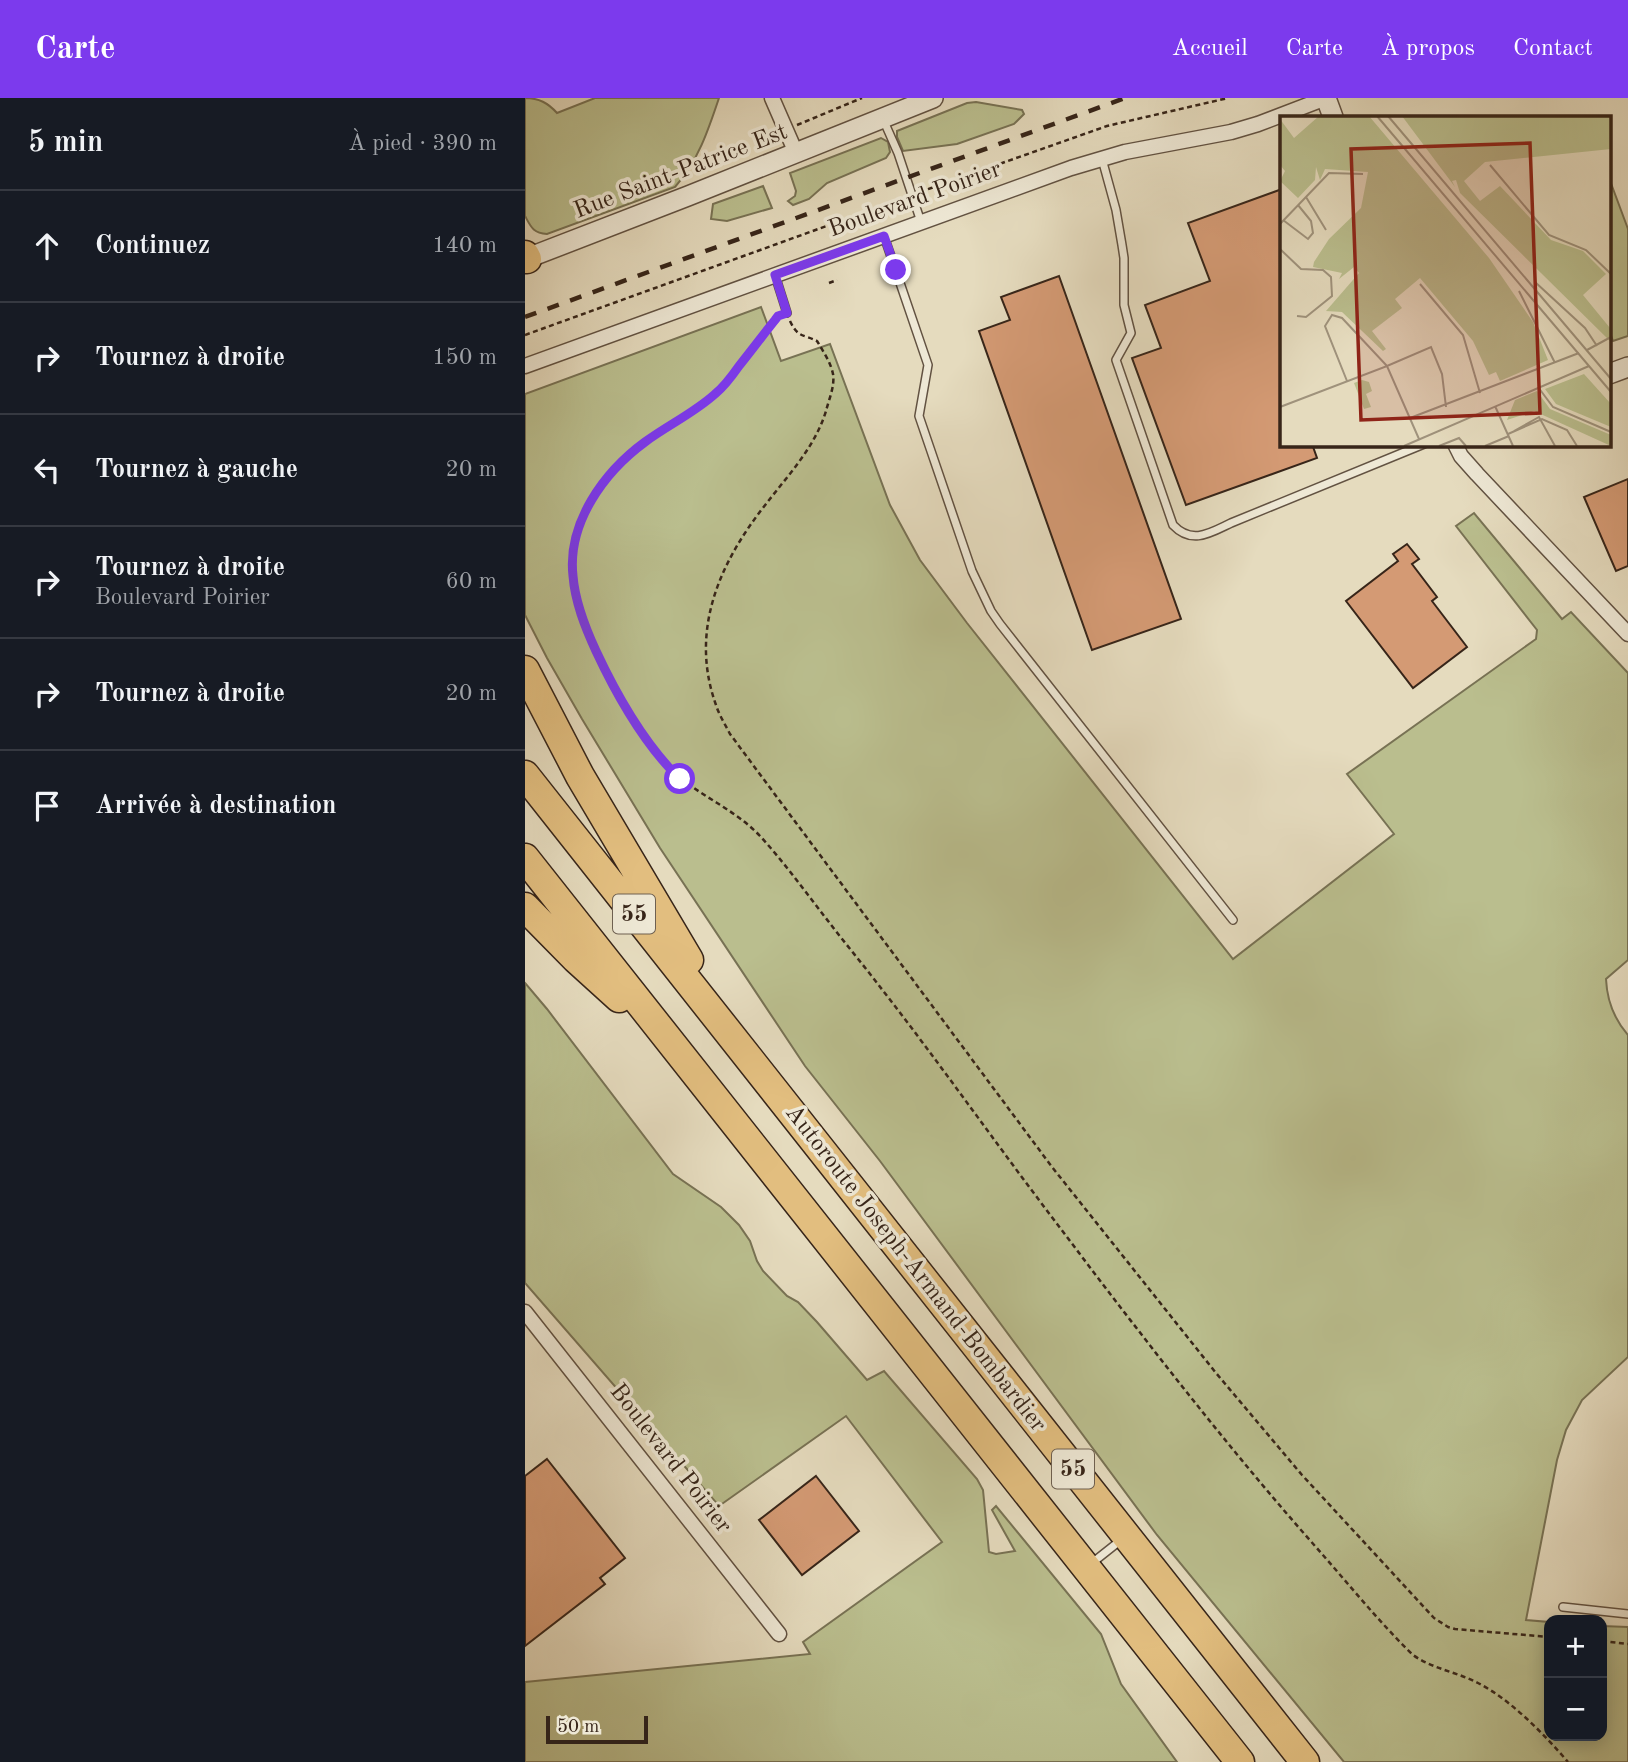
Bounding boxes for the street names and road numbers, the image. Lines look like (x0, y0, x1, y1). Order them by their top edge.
street label: Rue Saint-Patrice Est (571, 120, 791, 224)
street label: Boulevard Poirier (825, 157, 1005, 242)
road number: 55 (613, 894, 655, 934)
street label: Autoroute Joseph-Armand-Bombardier (780, 1101, 1050, 1437)
street label: Boulevard Poirier (604, 1380, 736, 1538)
road number: 55 (1052, 1450, 1094, 1488)

